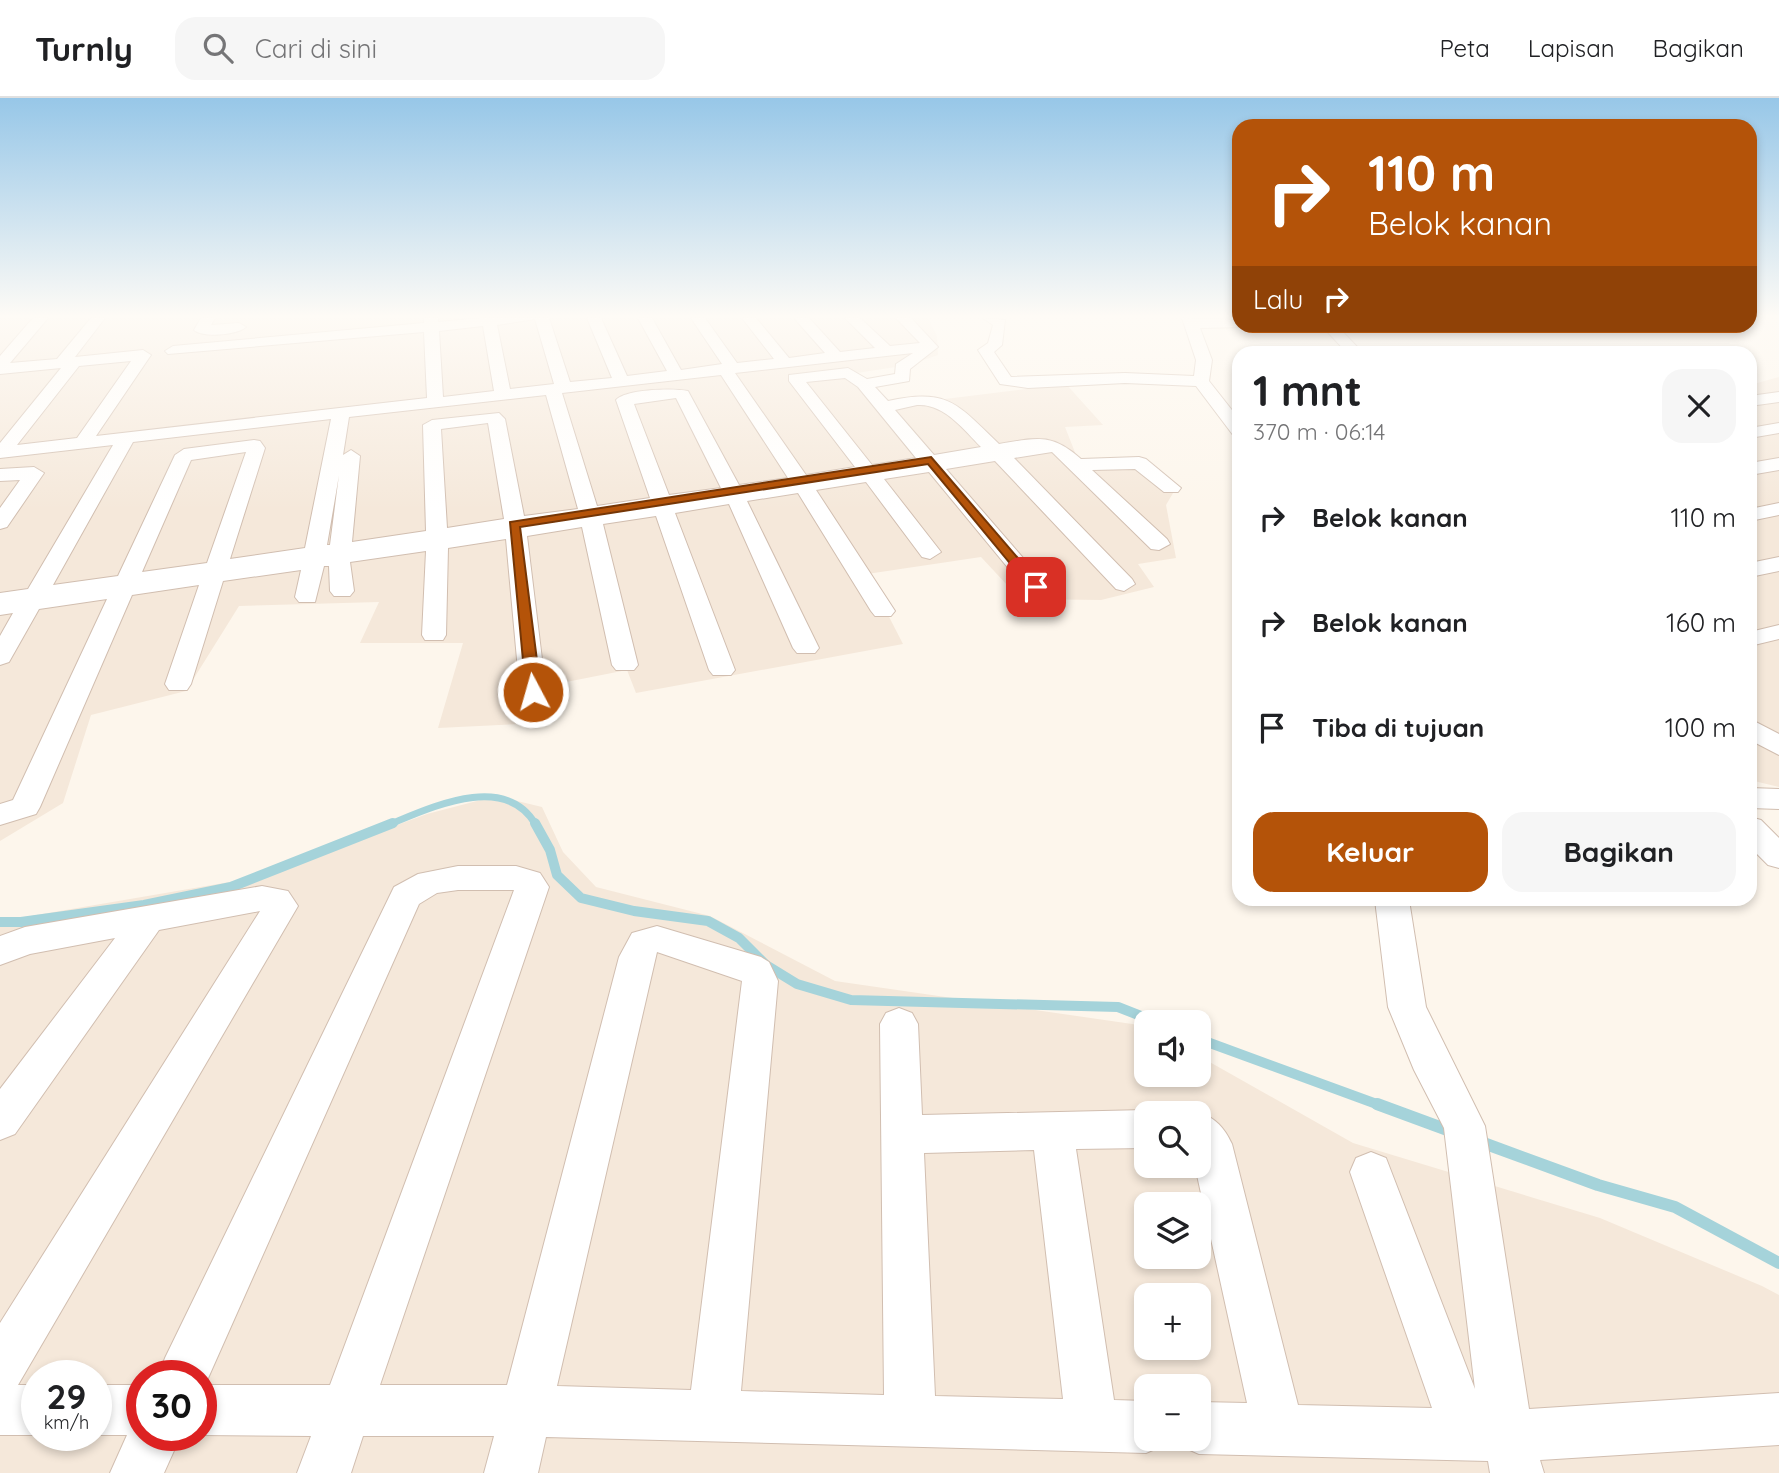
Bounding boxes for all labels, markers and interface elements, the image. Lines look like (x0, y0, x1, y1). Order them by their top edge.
search box (175, 17, 665, 80)
text: Turnly (35, 28, 133, 69)
icon: search (199, 29, 237, 67)
text: Cari di sini (255, 32, 377, 65)
text: Peta (1439, 33, 1490, 63)
text: Lapisan (1528, 33, 1615, 63)
text: Bagikan (1653, 33, 1744, 63)
text: 110 m (1368, 142, 1495, 203)
icon: right (1253, 147, 1344, 238)
text: Belok kanan (1368, 203, 1552, 243)
icon: right (1317, 280, 1355, 318)
text: Lalu (1253, 283, 1303, 316)
text: 1 mnt (1253, 364, 1362, 417)
button: close (1662, 369, 1736, 443)
text: 370 m · 06:14 (1253, 417, 1385, 446)
icon: right (1253, 499, 1291, 537)
text: Belok kanan (1312, 501, 1468, 534)
text: 110 m (1670, 501, 1736, 534)
pin (1006, 557, 1066, 617)
icon: arrive (1017, 568, 1055, 606)
icon: right (1253, 604, 1291, 642)
text: Belok kanan (1312, 606, 1468, 639)
text: 160 m (1666, 606, 1736, 639)
position arrow (496, 655, 570, 729)
icon: arrive (1253, 709, 1291, 747)
text: Tiba di tujuan (1312, 711, 1484, 744)
text: 100 m (1665, 711, 1736, 744)
button: Keluar (1253, 812, 1488, 892)
button: Bagikan (1502, 812, 1736, 892)
map controls (1134, 1010, 1211, 1451)
button: sound (1134, 1010, 1211, 1087)
button: search (1134, 1101, 1211, 1178)
button: layers (1134, 1192, 1211, 1269)
button: + (1134, 1283, 1211, 1360)
speed limit sign: 30 (126, 1360, 217, 1451)
text: 29 (47, 1374, 86, 1418)
button: − (1134, 1374, 1211, 1451)
text: km/h (44, 1411, 89, 1434)

